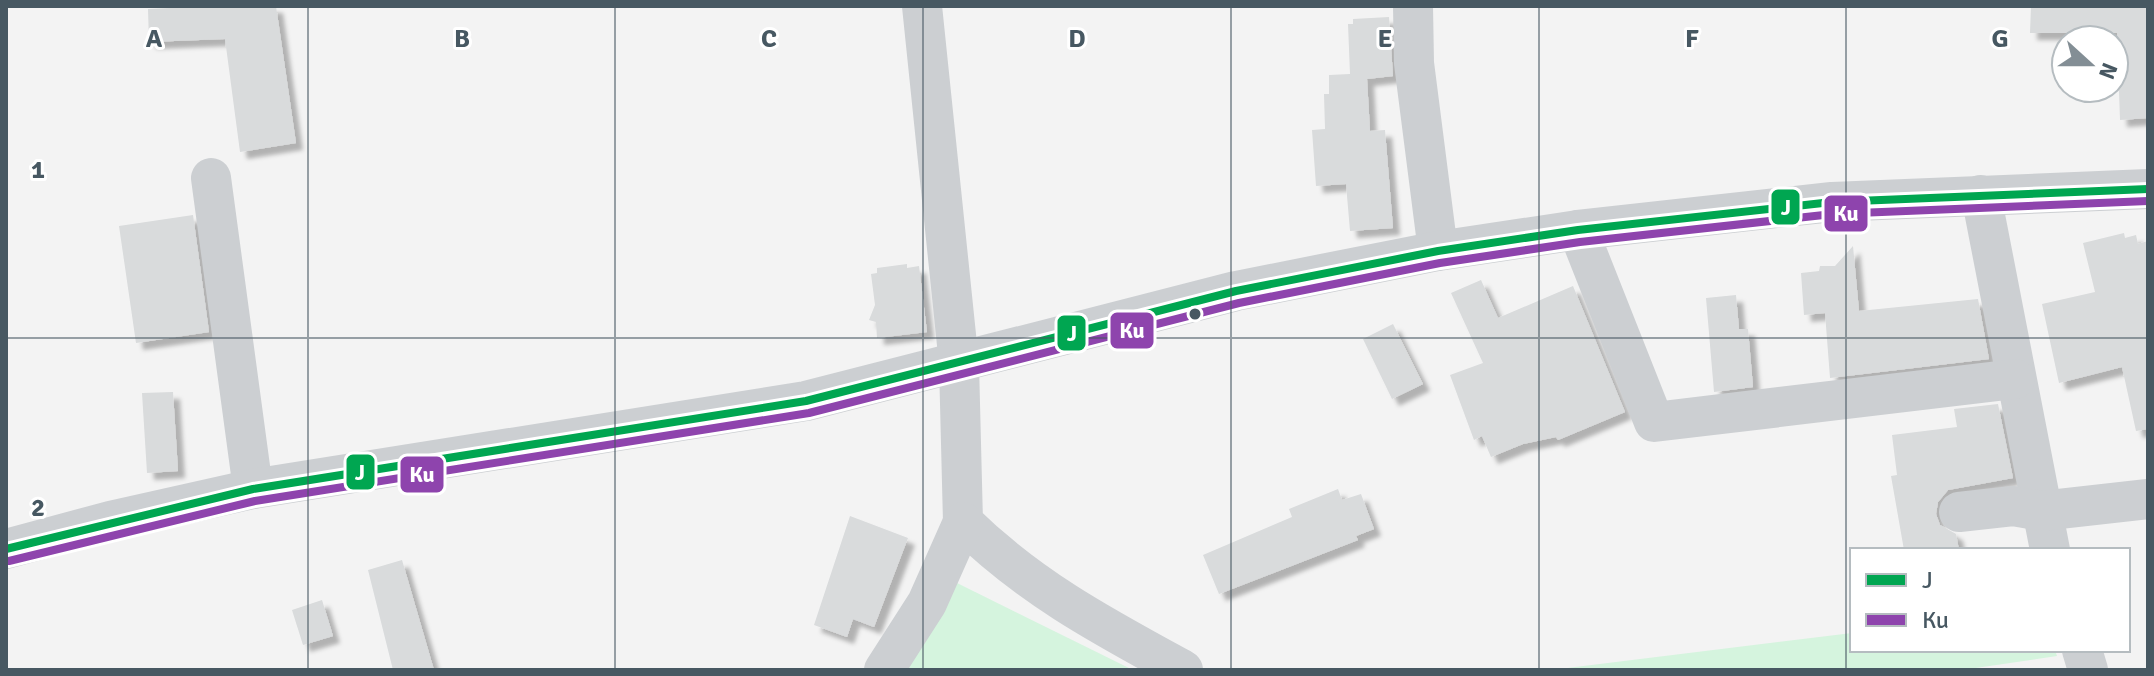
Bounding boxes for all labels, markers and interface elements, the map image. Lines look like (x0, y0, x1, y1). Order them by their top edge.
text: A (146, 23, 163, 55)
text: B (454, 23, 470, 55)
text: C (761, 23, 777, 55)
text: D (1068, 23, 1086, 55)
text: E (1378, 23, 1392, 55)
text: F (1685, 23, 1699, 55)
text: G (1991, 23, 2009, 55)
north arrow (2050, 24, 2130, 104)
text: N (2093, 59, 2124, 83)
text: 1 (31, 154, 45, 186)
line badge: J (1770, 188, 1801, 226)
text: J (1781, 194, 1791, 221)
line badge: Ku (1823, 194, 1869, 233)
text: Ku (1833, 200, 1859, 227)
unlabelled marker (1187, 306, 1203, 322)
line badge: Ku (1109, 311, 1155, 350)
line badge: J (1056, 314, 1087, 352)
text: Ku (1119, 317, 1145, 344)
text: J (1067, 320, 1077, 347)
line badge: J (345, 453, 376, 491)
line badge: Ku (399, 455, 445, 494)
text: J (355, 459, 365, 486)
text: Ku (409, 461, 435, 488)
text: 2 (31, 492, 45, 524)
legend (1850, 548, 2130, 652)
text: J (1922, 565, 1933, 595)
text: Ku (1922, 605, 1949, 635)

